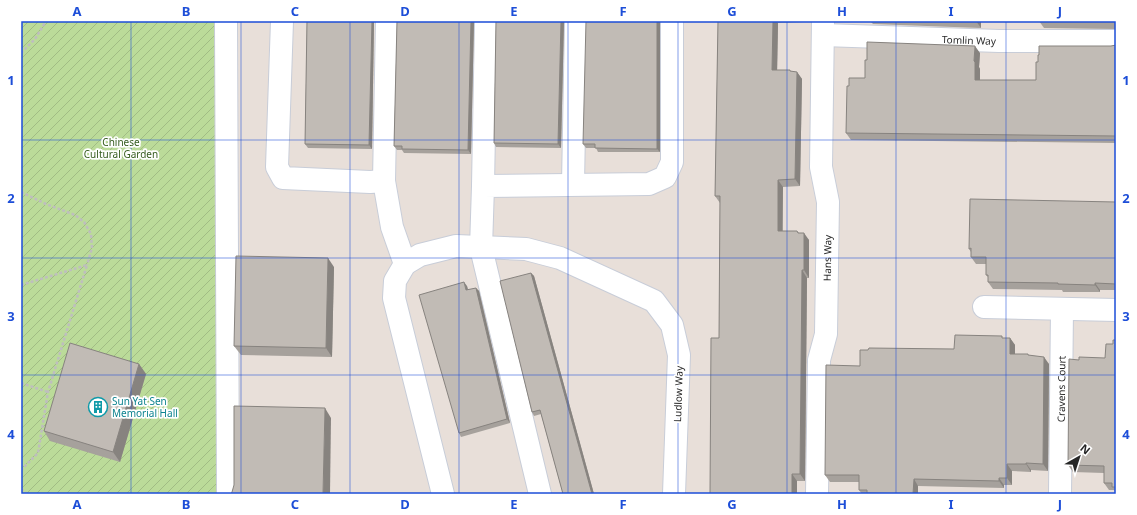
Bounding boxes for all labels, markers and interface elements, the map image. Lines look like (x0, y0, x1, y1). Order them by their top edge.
text: A (73, 2, 82, 20)
text: B (182, 2, 190, 20)
text: C (291, 2, 299, 20)
text: D (400, 2, 410, 20)
text: E (510, 2, 518, 20)
text: F (619, 2, 627, 20)
text: G (727, 2, 737, 20)
text: H (837, 2, 847, 20)
text: I (948, 2, 954, 20)
text: J (1057, 2, 1062, 20)
street label: Tomlin Way (942, 32, 997, 48)
text: 1 (7, 71, 15, 89)
text: 1 (1122, 71, 1130, 89)
park label: Chinese Cultural Garden (84, 135, 158, 161)
text: 2 (7, 189, 15, 207)
text: 2 (1122, 189, 1130, 207)
street label: Hans Way (820, 234, 835, 281)
text: 3 (7, 307, 15, 325)
text: 3 (1122, 307, 1130, 325)
street label: Cravens Court (1054, 355, 1068, 422)
street label: Ludlow Way (670, 365, 686, 422)
place label: Sun Yat Sen Memorial Hall (112, 394, 178, 420)
building icon: Sun Yat Sen Memorial Hall (87, 396, 109, 418)
text: 4 (7, 425, 15, 443)
text: 4 (1122, 425, 1130, 443)
north arrow (1059, 437, 1099, 477)
text: N (1077, 440, 1094, 457)
text: A (73, 495, 82, 513)
text: B (182, 495, 190, 513)
text: C (291, 495, 299, 513)
text: D (400, 495, 410, 513)
text: E (510, 495, 518, 513)
text: F (619, 495, 627, 513)
text: G (727, 495, 737, 513)
text: H (837, 495, 847, 513)
text: I (948, 495, 954, 513)
text: J (1057, 495, 1062, 513)

